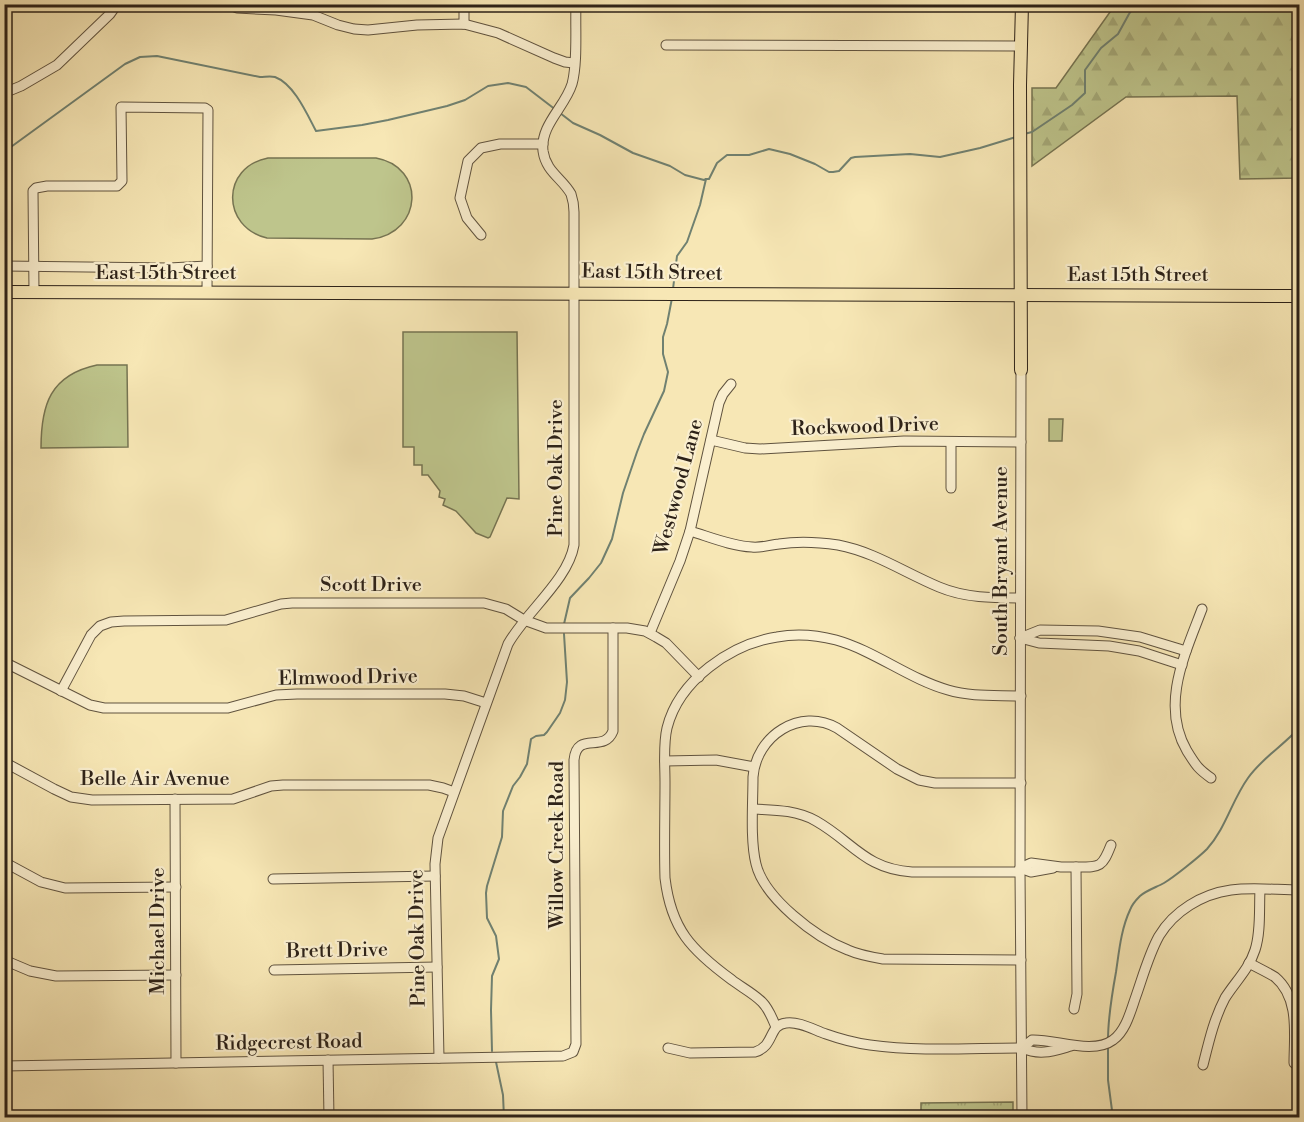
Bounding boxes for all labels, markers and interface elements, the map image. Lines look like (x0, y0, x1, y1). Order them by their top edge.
street label: East 15th Street (581, 259, 723, 287)
street label: East 15th Street (95, 261, 237, 286)
street label: East 15th Street (1067, 263, 1209, 288)
street label: Pine Oak Drive (544, 399, 569, 537)
street label: Rockwood Drive (791, 412, 939, 442)
street label: Westwood Lane (649, 416, 709, 559)
street label: South Bryant Avenue (989, 466, 1014, 656)
street label: Scott Drive (320, 573, 422, 598)
street label: Elmwood Drive (278, 664, 418, 692)
street label: Willow Creek Road (545, 760, 570, 930)
street label: Belle Air Avenue (79, 767, 230, 792)
street label: Michael Drive (146, 867, 171, 995)
street label: Pine Oak Drive (404, 869, 432, 1007)
street label: Brett Drive (285, 938, 388, 964)
street label: Ridgecrest Road (215, 1029, 363, 1057)

